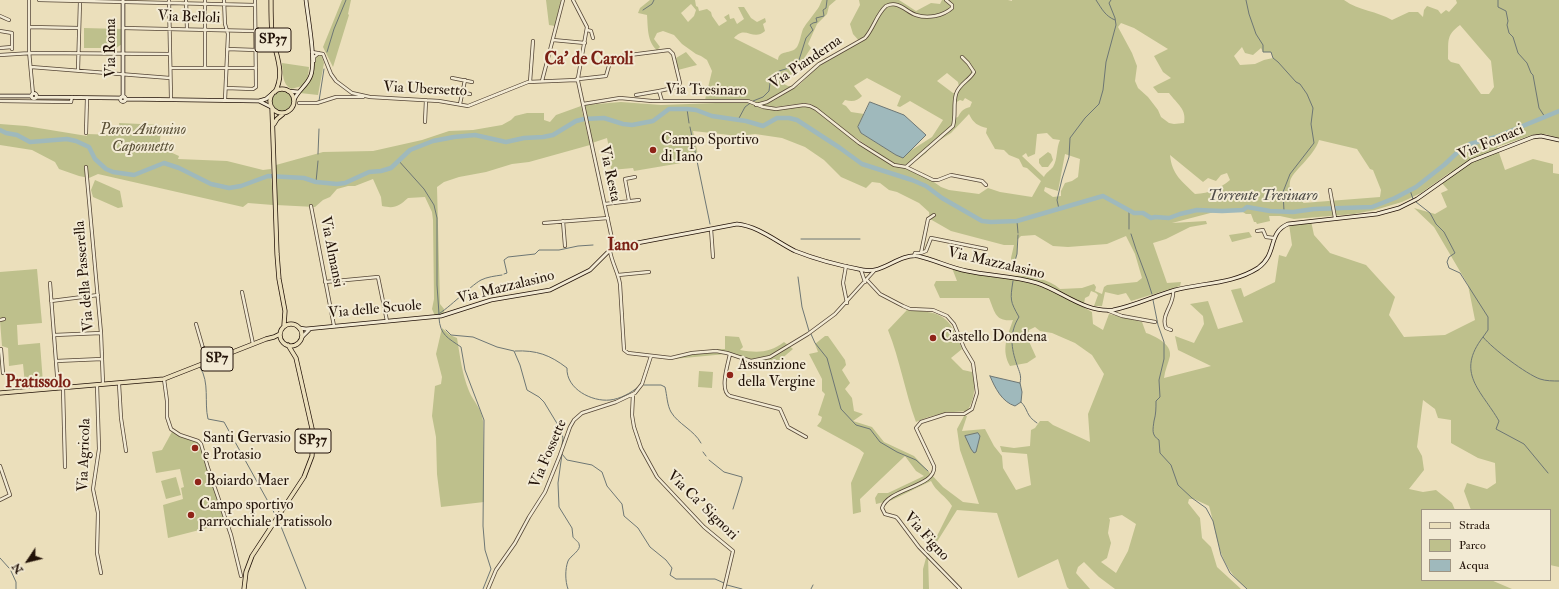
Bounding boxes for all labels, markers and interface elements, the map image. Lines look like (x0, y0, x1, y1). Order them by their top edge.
street label: Via Belloli (157, 8, 221, 28)
street label: Via Roma (103, 18, 121, 78)
road number: SP37 (255, 28, 291, 52)
street label: Via Pianderna (766, 32, 846, 94)
district label: Ca' de Caroli (545, 50, 633, 70)
street label: Via Ubersetto (383, 79, 467, 101)
street label: Via Tresinaro (665, 81, 747, 101)
street label: Via Fornaci (1455, 121, 1527, 165)
park label: Parco Antonino Caponnetto (100, 122, 186, 157)
place label: Campo Sportivo di Iano (661, 132, 759, 167)
street label: Via Resta (594, 144, 624, 204)
marker: Campo Sportivo di Iano (648, 145, 658, 155)
water label: Torrente Tresinaro (1208, 187, 1318, 207)
street label: Via Almansi (315, 215, 347, 289)
street label: Via della Passerella (71, 220, 99, 332)
district label: Iano (608, 236, 638, 256)
street label: Via Mazzalasino (946, 244, 1046, 284)
street label: Via Mazzalasino (456, 267, 556, 309)
street label: Via delle Scuole (327, 297, 423, 323)
place label: Castello Dondena (941, 329, 1047, 347)
marker: Castello Dondena (928, 333, 938, 343)
road number: SP7 (201, 347, 233, 371)
place label: Assunzione della Vergine (738, 357, 815, 392)
marker: Assunzione della Vergine (725, 370, 735, 380)
district label: Pratissolo (5, 373, 71, 393)
street label: Via Fossette (527, 417, 571, 491)
street label: Via Agricola (75, 418, 95, 492)
road number: SP37 (295, 429, 331, 453)
place label: Santi Gervasio e Protasio (203, 430, 291, 465)
marker: Santi Gervasio e Protasio (190, 443, 200, 453)
street label: Via Ca' Signori (663, 468, 741, 544)
place label: Boiardo Maer (206, 473, 289, 491)
marker: Boiardo Maer (193, 477, 203, 487)
place label: Campo sportivo parrocchiale Pratissolo (199, 497, 332, 532)
street label: Via Figno (899, 509, 953, 565)
legend (1421, 509, 1551, 581)
marker: Campo sportivo parrocchiale Pratissolo (186, 510, 196, 520)
text: Strada (1459, 518, 1490, 533)
text: Parco (1459, 538, 1486, 553)
north arrow (8, 541, 48, 581)
text: Acqua (1459, 558, 1489, 573)
text: N (10, 560, 26, 576)

